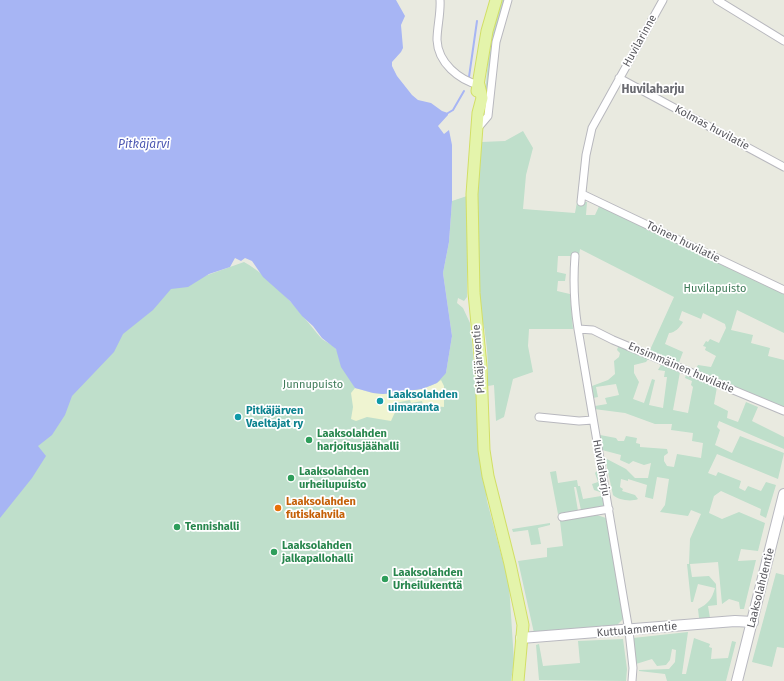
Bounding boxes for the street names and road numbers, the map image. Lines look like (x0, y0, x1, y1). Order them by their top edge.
street label: Huvilarinne (620, 13, 660, 69)
street label: Kolmas huvilatie (672, 103, 752, 153)
street label: Toinen huvilatie (644, 219, 722, 265)
street label: Pitkäjärventie (470, 324, 488, 394)
street label: Ensimmäinen huvilatie (626, 340, 736, 396)
street label: Huvilaharju (589, 438, 613, 498)
street label: Laaksolahdentie (745, 547, 777, 629)
street label: Kuttulammentie (596, 620, 678, 640)

